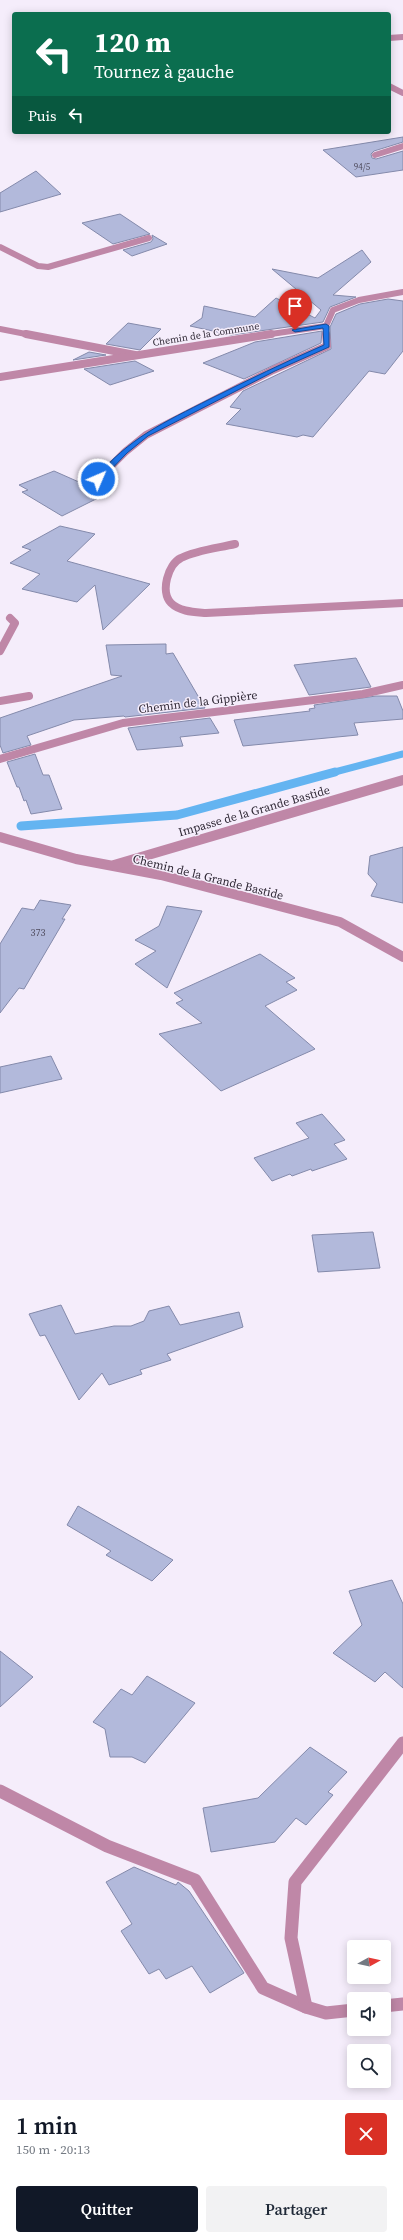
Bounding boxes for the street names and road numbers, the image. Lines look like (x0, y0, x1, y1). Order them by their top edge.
street label: Chemin de la Commune (152, 319, 260, 349)
street label: Chemin de la Gippière (138, 687, 258, 717)
street label: Impasse de la Grande Bastide (176, 782, 332, 840)
street label: Chemin de la Grande Bastide (131, 851, 285, 903)

